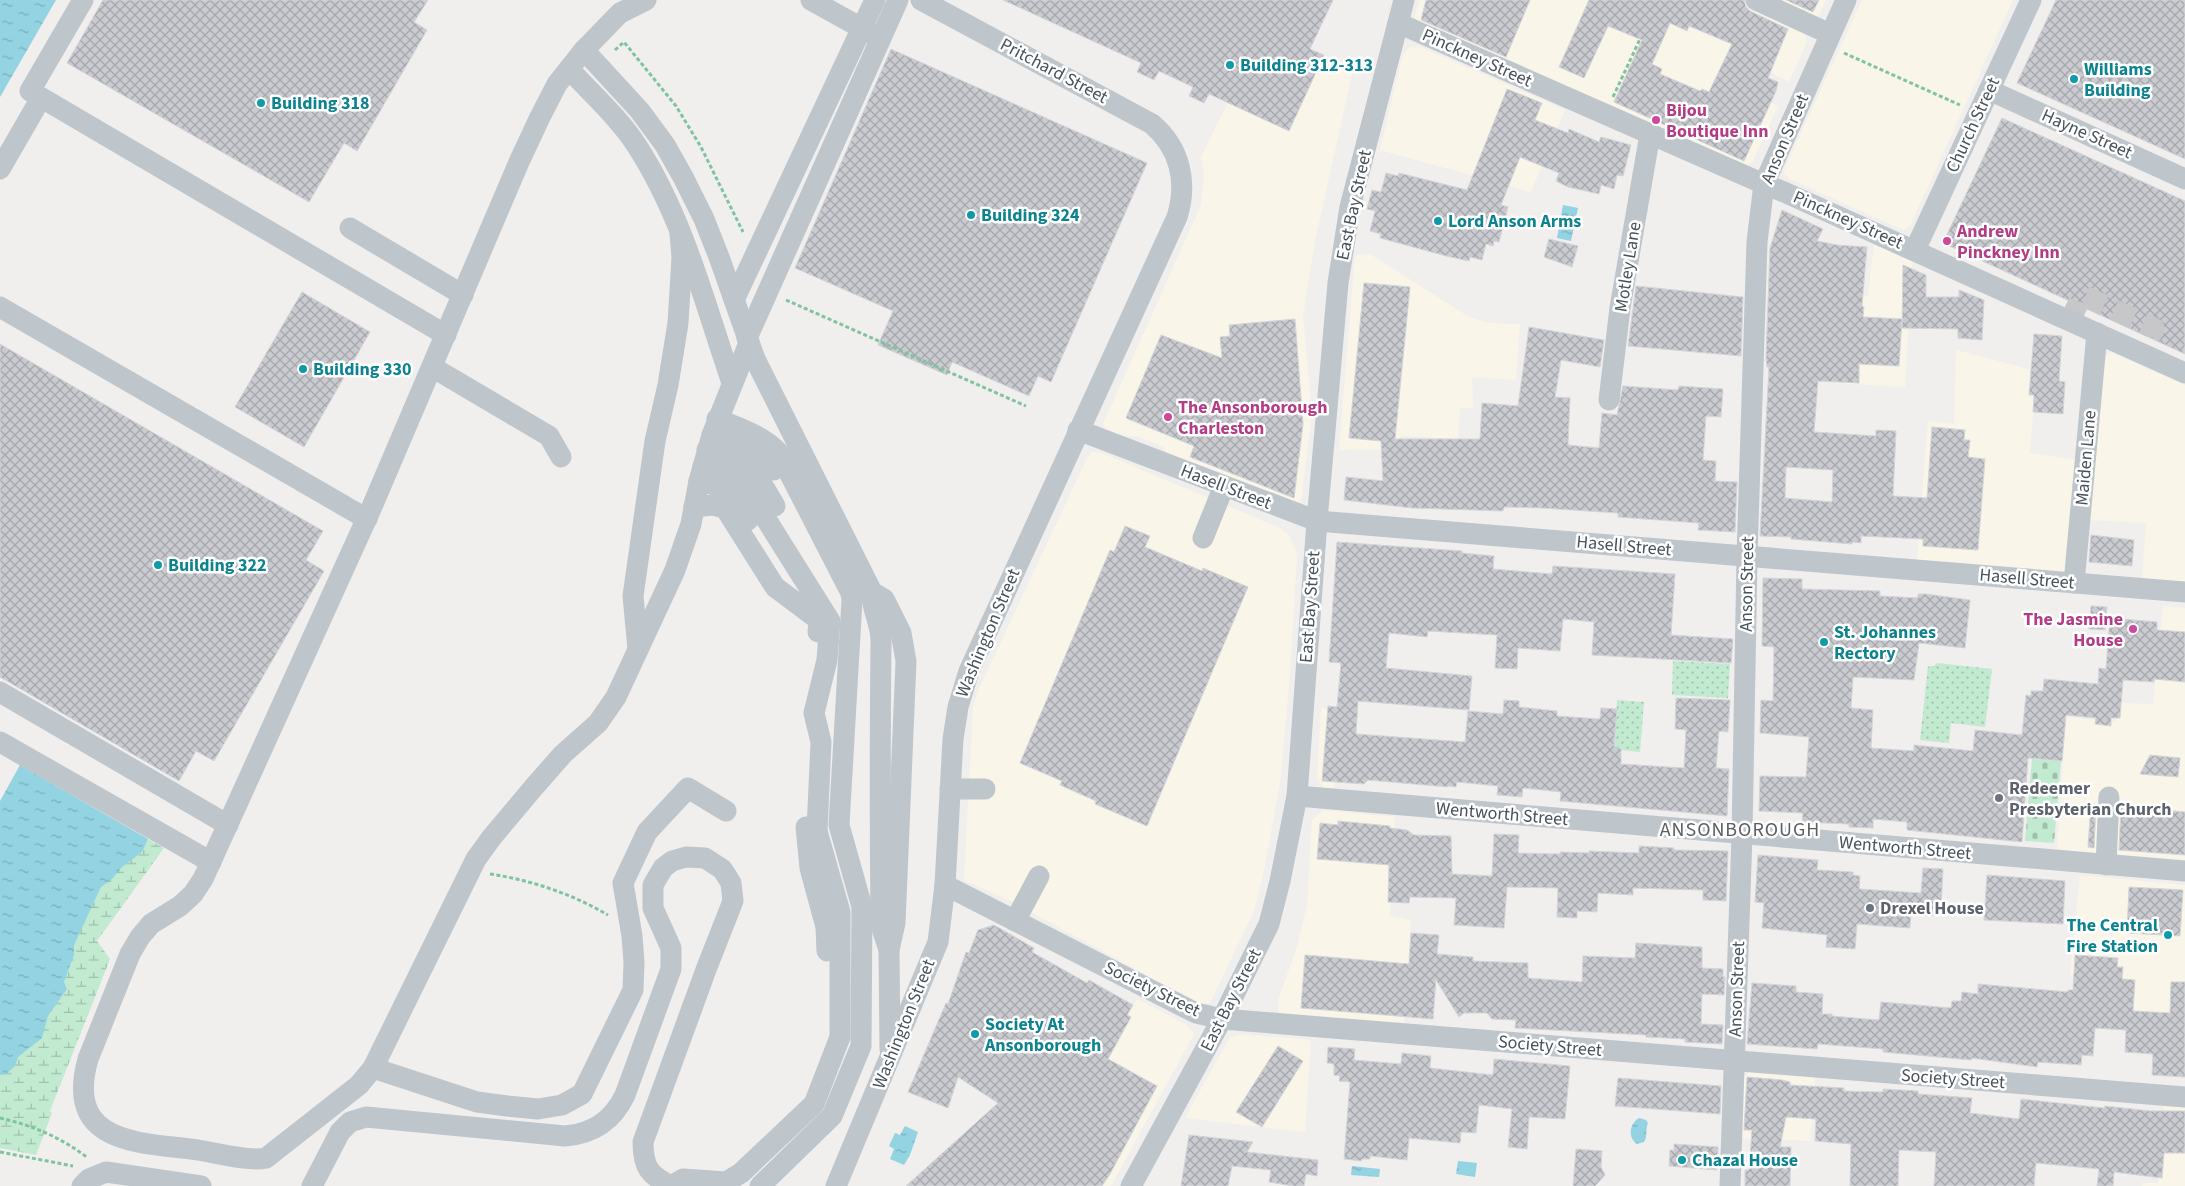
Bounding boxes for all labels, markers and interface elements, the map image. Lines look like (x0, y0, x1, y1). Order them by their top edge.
street label: Pinckney Street (1418, 23, 1536, 93)
street label: Pritchard Street (996, 32, 1112, 110)
place label: Building 312-313 (1240, 53, 1373, 78)
place label: Williams Building (2084, 57, 2152, 103)
marker: Building 312-313 (1224, 59, 1236, 71)
street label: Church Street (1940, 73, 2006, 177)
marker: Williams Building (2068, 73, 2080, 85)
street label: Anson Street (1755, 90, 1815, 188)
place label: Building 318 (271, 91, 370, 116)
marker: Building 318 (255, 97, 267, 109)
place label: Bijou Boutique Inn (1666, 98, 1768, 144)
street label: Hayne Street (2038, 103, 2136, 165)
marker: Bijou Boutique Inn (1650, 114, 1662, 126)
street label: East Bay Street (1330, 148, 1378, 262)
street label: Pinckney Street (1789, 185, 1907, 255)
place label: Building 324 (981, 203, 1080, 228)
marker: Building 324 (965, 209, 977, 221)
place label: Lord Anson Arms (1448, 209, 1581, 234)
marker: Lord Anson Arms (1432, 215, 1444, 227)
place label: Andrew Pinckney Inn (1956, 219, 2060, 265)
street label: Motley Lane (1609, 220, 1647, 314)
marker: Andrew Pinckney Inn (1941, 235, 1953, 247)
place label: Building 330 (313, 357, 412, 382)
marker: Building 330 (297, 363, 309, 375)
place label: The Ansonborough Charleston (1178, 395, 1327, 441)
street label: Maiden Lane (2069, 409, 2103, 507)
marker: The Ansonborough Charleston (1162, 411, 1174, 423)
street label: Hasell Street (1177, 458, 1275, 516)
street label: Hasell Street (1576, 529, 1672, 563)
street label: Anson Street (1734, 536, 1760, 632)
street label: East Bay Street (1294, 550, 1326, 664)
place label: Building 322 (168, 553, 267, 578)
marker: Building 322 (152, 559, 164, 571)
street label: Hasell Street (1979, 562, 2075, 596)
street label: Washington Street (950, 565, 1026, 701)
place label: The Jasmine House (2023, 607, 2123, 653)
place label: St. Johannes Rectory (1834, 620, 1936, 666)
marker: The Jasmine House (2127, 623, 2139, 635)
marker: St. Johannes Rectory (1818, 636, 1830, 648)
place label: Redeemer Presbyterian Church (2009, 776, 2172, 822)
marker: Redeemer Presbyterian Church (1993, 792, 2005, 804)
street label: Wentworth Street (1435, 796, 1569, 832)
district label: ANSONBOROUGH (1660, 816, 1820, 844)
street label: Wentworth Street (1838, 830, 1972, 866)
place label: Drexel House (1880, 896, 1984, 921)
marker: Drexel House (1864, 902, 1876, 914)
place label: The Central Fire Station (2066, 913, 2158, 959)
marker: The Central Fire Station (2162, 929, 2174, 941)
street label: Anson Street (1723, 941, 1751, 1037)
street label: East Bay Street (1194, 944, 1268, 1056)
street label: Washington Street (867, 955, 941, 1093)
street label: Society Street (1100, 955, 1204, 1023)
place label: Society At Ansonborough (984, 1012, 1101, 1058)
marker: Society At Ansonborough (969, 1028, 981, 1040)
street label: Society Street (1497, 1029, 1603, 1063)
street label: Society Street (1900, 1063, 2006, 1095)
place label: Chazal House (1692, 1148, 1798, 1173)
marker: Chazal House (1676, 1154, 1688, 1166)

